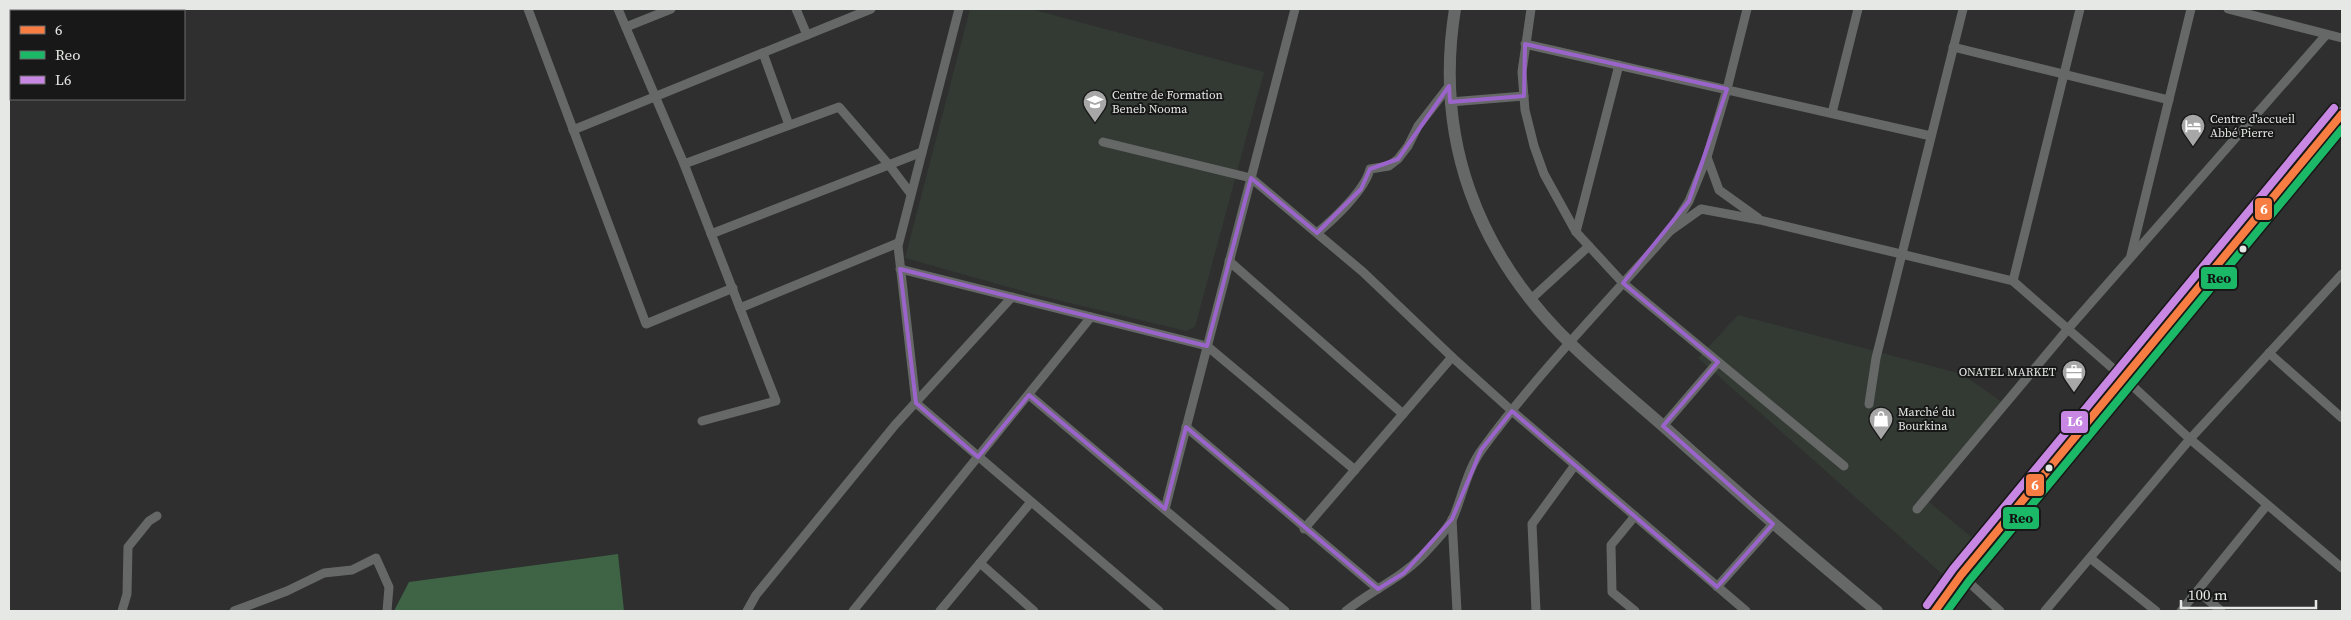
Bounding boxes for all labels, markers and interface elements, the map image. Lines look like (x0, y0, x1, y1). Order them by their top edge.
legend (10, 10, 185, 100)
text: 6 (55, 19, 63, 40)
text: Reo (55, 44, 81, 65)
text: L6 (55, 69, 71, 90)
place label: Centre de Formation Beneb Nooma (1112, 87, 1223, 117)
school or university icon: Centre de Formation Beneb Nooma (1082, 89, 1108, 123)
place label: Centre d'accueil Abbé Pierre (2210, 111, 2295, 141)
hotel icon: Centre d'accueil Abbé Pierre (2180, 113, 2206, 147)
line badge: 6 (2254, 197, 2273, 221)
text: 6 (2260, 199, 2268, 219)
unlabelled marker (2238, 244, 2248, 254)
line badge: Reo (2200, 266, 2238, 290)
text: Reo (2207, 268, 2231, 288)
office icon: ONATEL MARKET (2061, 359, 2087, 393)
place label: ONATEL MARKET (1959, 364, 2057, 380)
place label: Marché du Bourkina (1898, 404, 1955, 434)
shop icon: Marché du Bourkina (1868, 406, 1894, 440)
line badge: L6 (2060, 410, 2089, 434)
text: L6 (2067, 411, 2083, 431)
unlabelled marker (2044, 463, 2054, 473)
line badge: 6 (2025, 473, 2045, 497)
text: 6 (2031, 475, 2039, 495)
line badge: Reo (2002, 506, 2040, 530)
text: Reo (2009, 508, 2033, 528)
scale bar (2181, 578, 2316, 610)
text: 100 m (2188, 584, 2228, 605)

